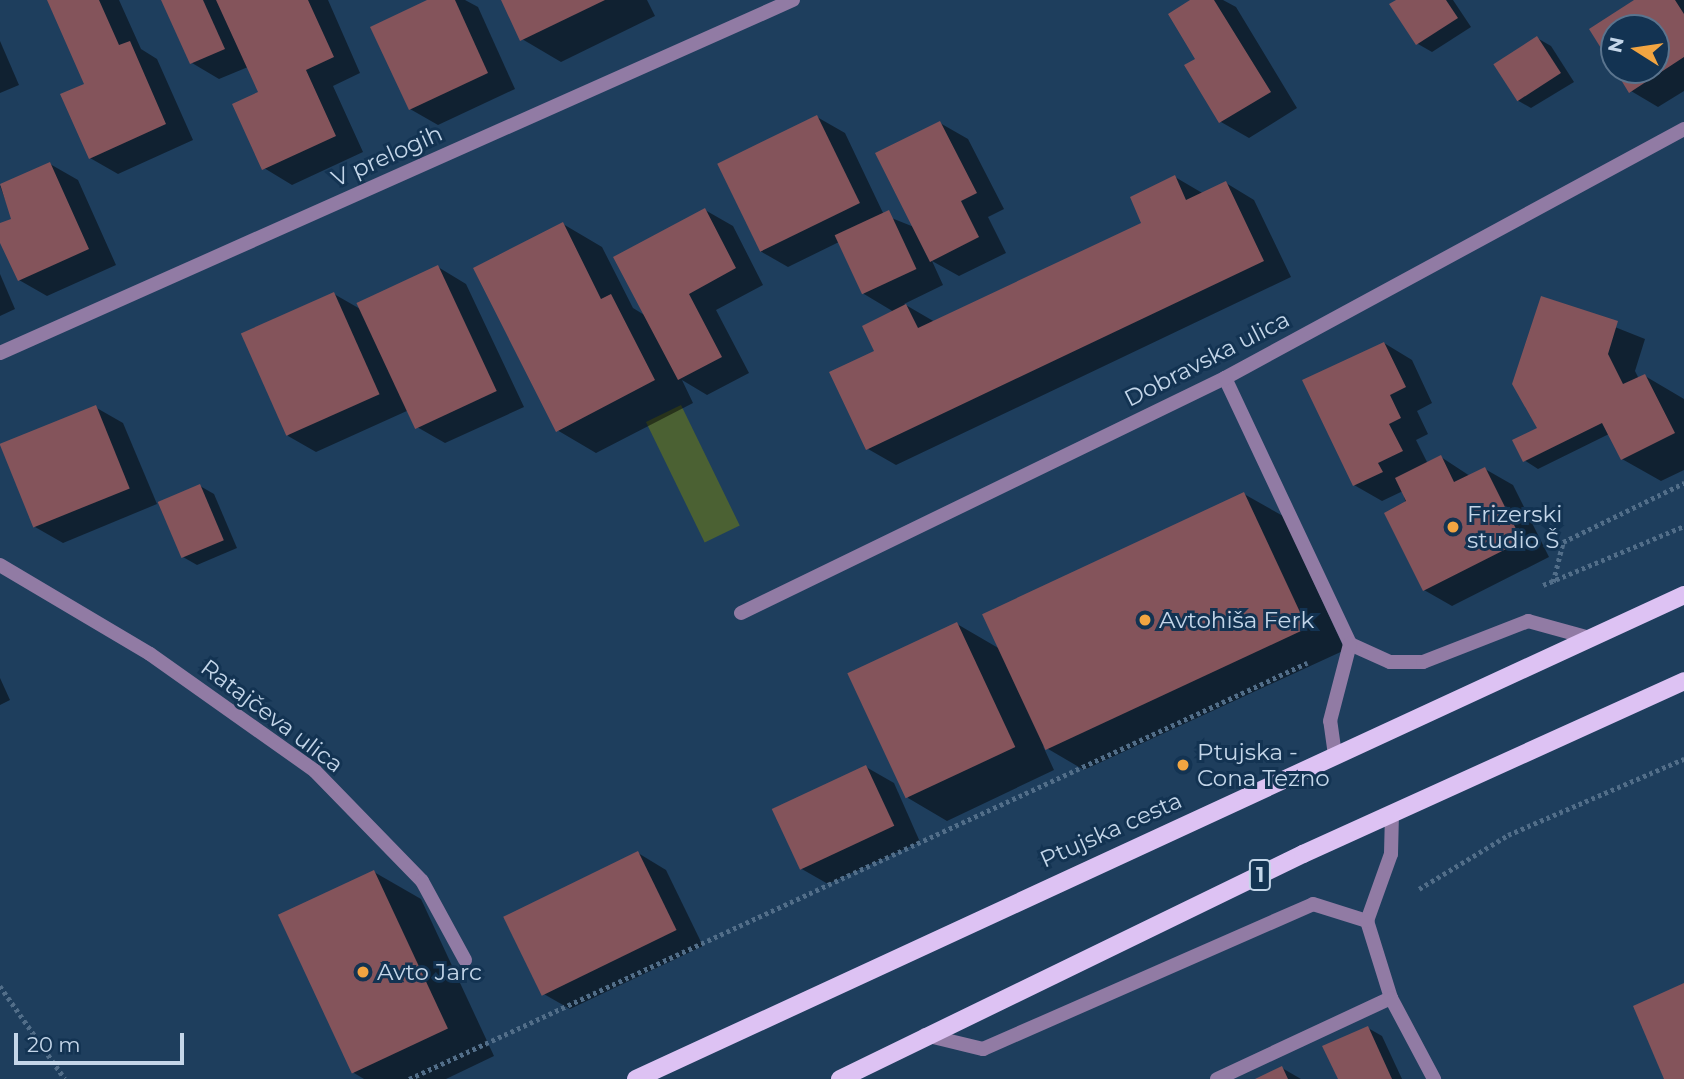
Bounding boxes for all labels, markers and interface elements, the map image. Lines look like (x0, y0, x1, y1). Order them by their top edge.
north arrow (1600, 14, 1670, 84)
text: N (1603, 35, 1629, 55)
street label: V prelogih (327, 119, 447, 193)
street label: Dobravska ulica (1120, 305, 1294, 413)
place label: Frizerski studio Š (1467, 500, 1562, 554)
marker: Frizerski studio Š (1445, 519, 1461, 535)
place label: Avtohiša Ferk (1159, 606, 1314, 634)
marker: Avtohiša Ferk (1137, 612, 1153, 628)
street label: Ratajčeva ulica (195, 653, 349, 779)
place label: Ptujska - Cona Tezno (1197, 738, 1330, 792)
marker: Ptujska - Cona Tezno (1175, 757, 1191, 773)
street label: Ptujska cesta (1036, 786, 1186, 874)
road number: 1 (1248, 858, 1272, 892)
place label: Avto Jarc (377, 958, 482, 986)
marker: Avto Jarc (355, 964, 371, 980)
scale bar (18, 1020, 187, 1064)
text: 20 m (27, 1032, 81, 1057)

